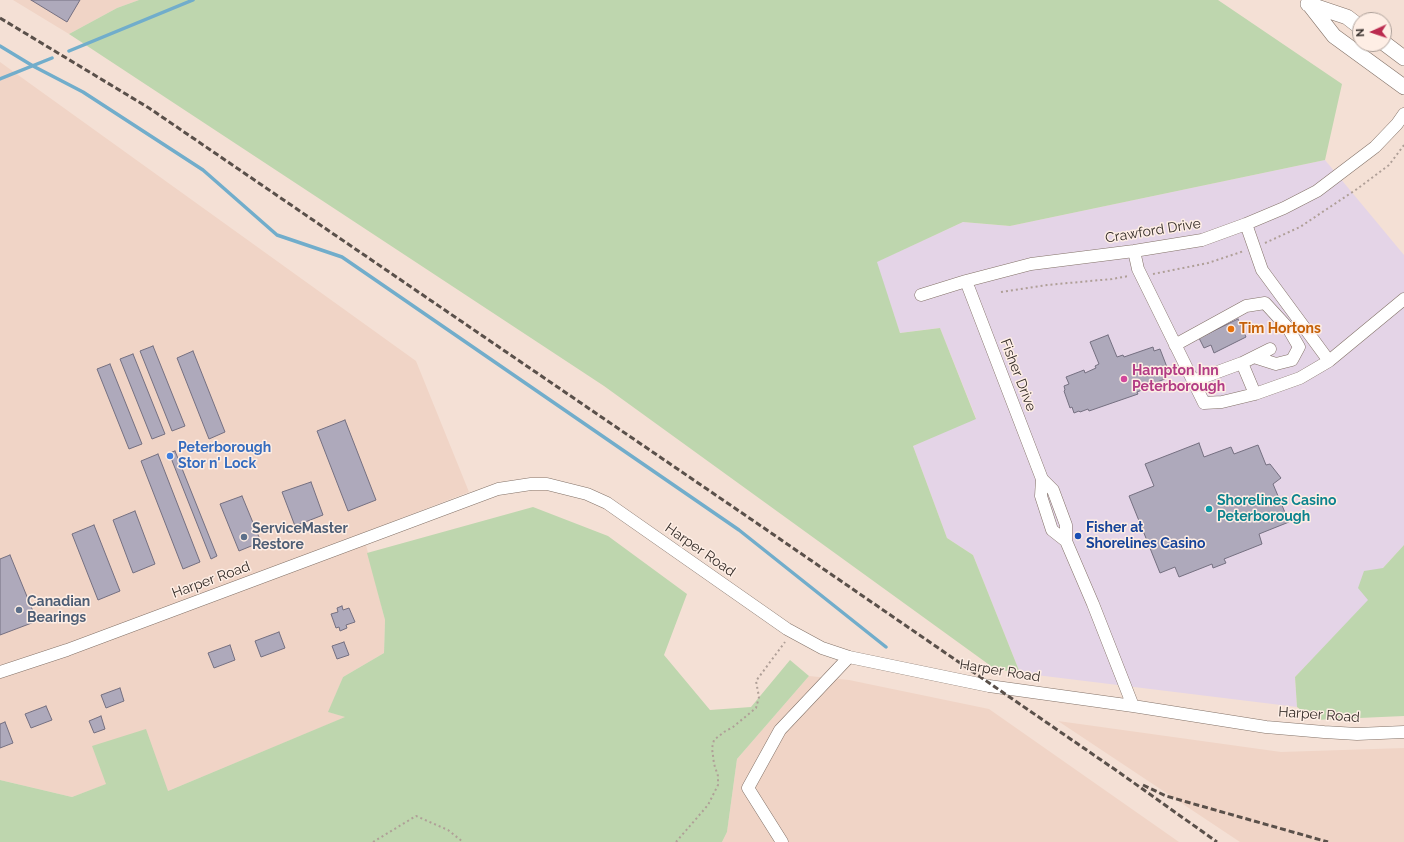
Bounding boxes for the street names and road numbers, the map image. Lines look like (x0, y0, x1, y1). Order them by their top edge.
street label: Crawford Drive (1104, 215, 1202, 247)
street label: Fisher Drive (996, 336, 1040, 414)
street label: Harper Road (662, 520, 738, 580)
street label: Harper Road (170, 558, 252, 602)
street label: Harper Road (958, 656, 1042, 686)
street label: Harper Road (1278, 704, 1360, 726)

